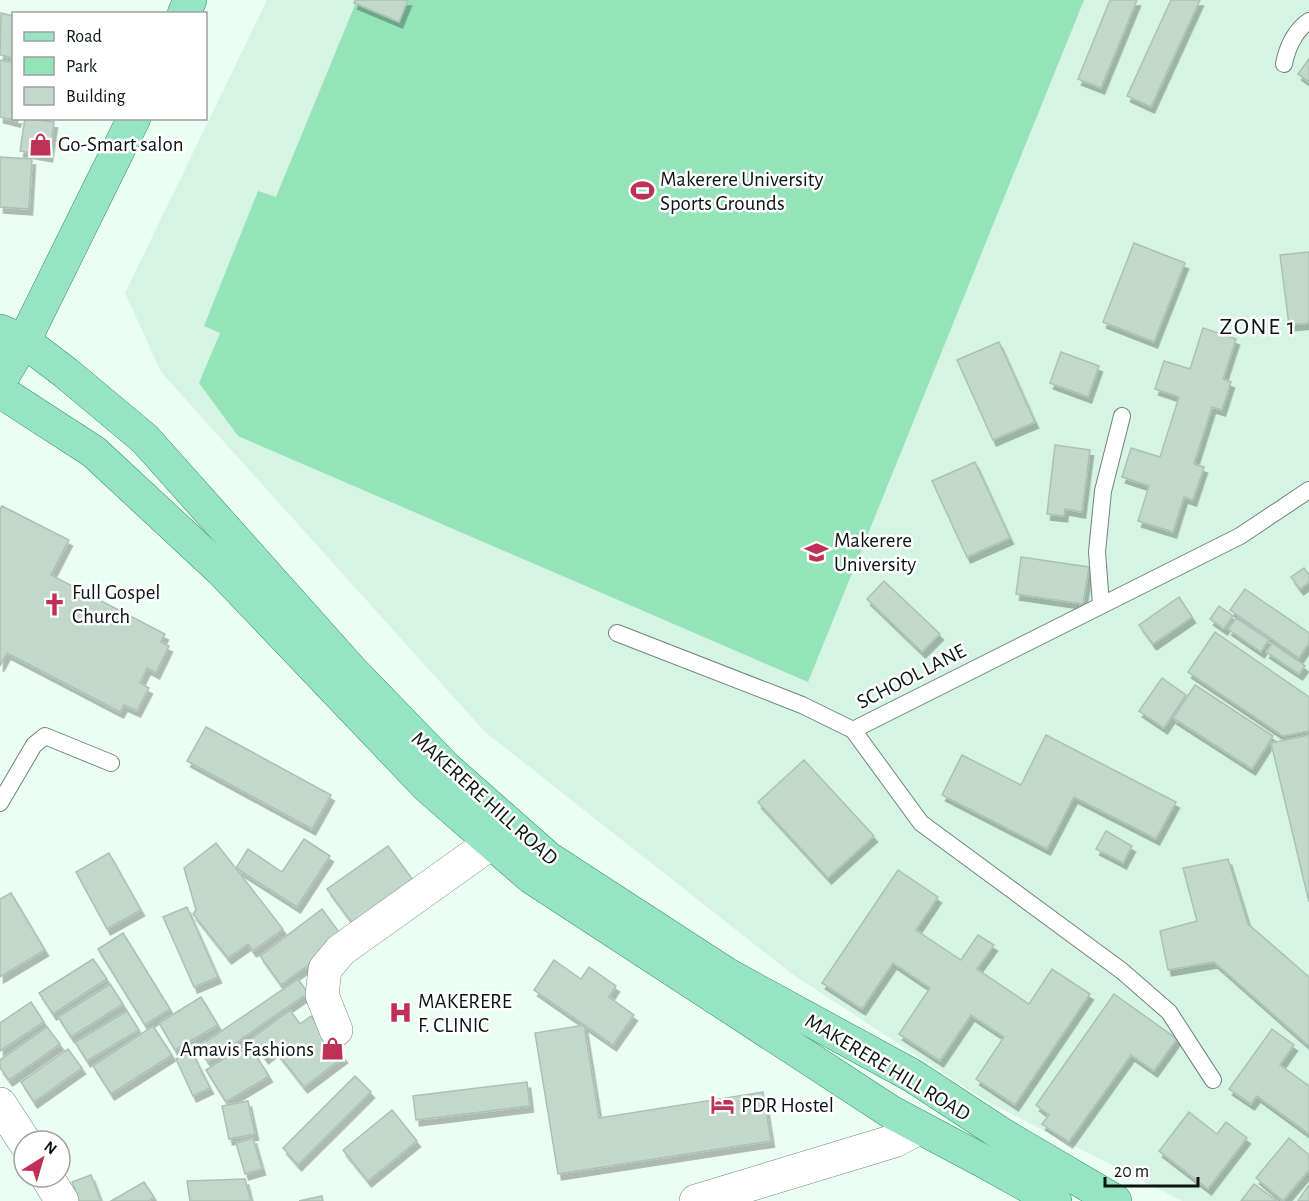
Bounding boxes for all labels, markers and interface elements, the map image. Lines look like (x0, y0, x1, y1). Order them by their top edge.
legend (12, 12, 207, 120)
text: Road (66, 28, 102, 46)
text: Park (66, 58, 98, 76)
text: Building (66, 88, 126, 106)
shop icon: Go-Smart salon (27, 131, 53, 157)
place label: Go-Smart salon (58, 134, 183, 155)
place label: Makerere University Sports Grounds (660, 169, 824, 214)
sports icon: Makerere University Sports Grounds (629, 178, 655, 204)
district label: ZONE 1 (1219, 315, 1297, 339)
place label: Makerere University (834, 530, 916, 575)
school or university icon: Makerere University (803, 539, 829, 565)
place label: Full Gospel Church (72, 582, 161, 627)
church icon: Full Gospel Church (41, 591, 67, 617)
street label: SCHOOL LANE (853, 640, 969, 713)
street label: MAKERERE HILL ROAD (408, 728, 562, 869)
place label: MAKERERE F. CLINIC (418, 991, 512, 1036)
hospital icon: MAKERERE F. CLINIC (387, 1000, 413, 1026)
street label: MAKERERE HILL ROAD (802, 1010, 974, 1125)
shop icon: Amavis Fashions (319, 1036, 345, 1062)
place label: Amavis Fashions (180, 1039, 314, 1060)
hotel icon: PDR Hostel (710, 1092, 736, 1118)
place label: PDR Hostel (741, 1095, 834, 1116)
north arrow (12, 1129, 72, 1189)
text: N (41, 1138, 60, 1158)
scale bar (1105, 1150, 1198, 1188)
text: 20 m (1114, 1163, 1149, 1181)

